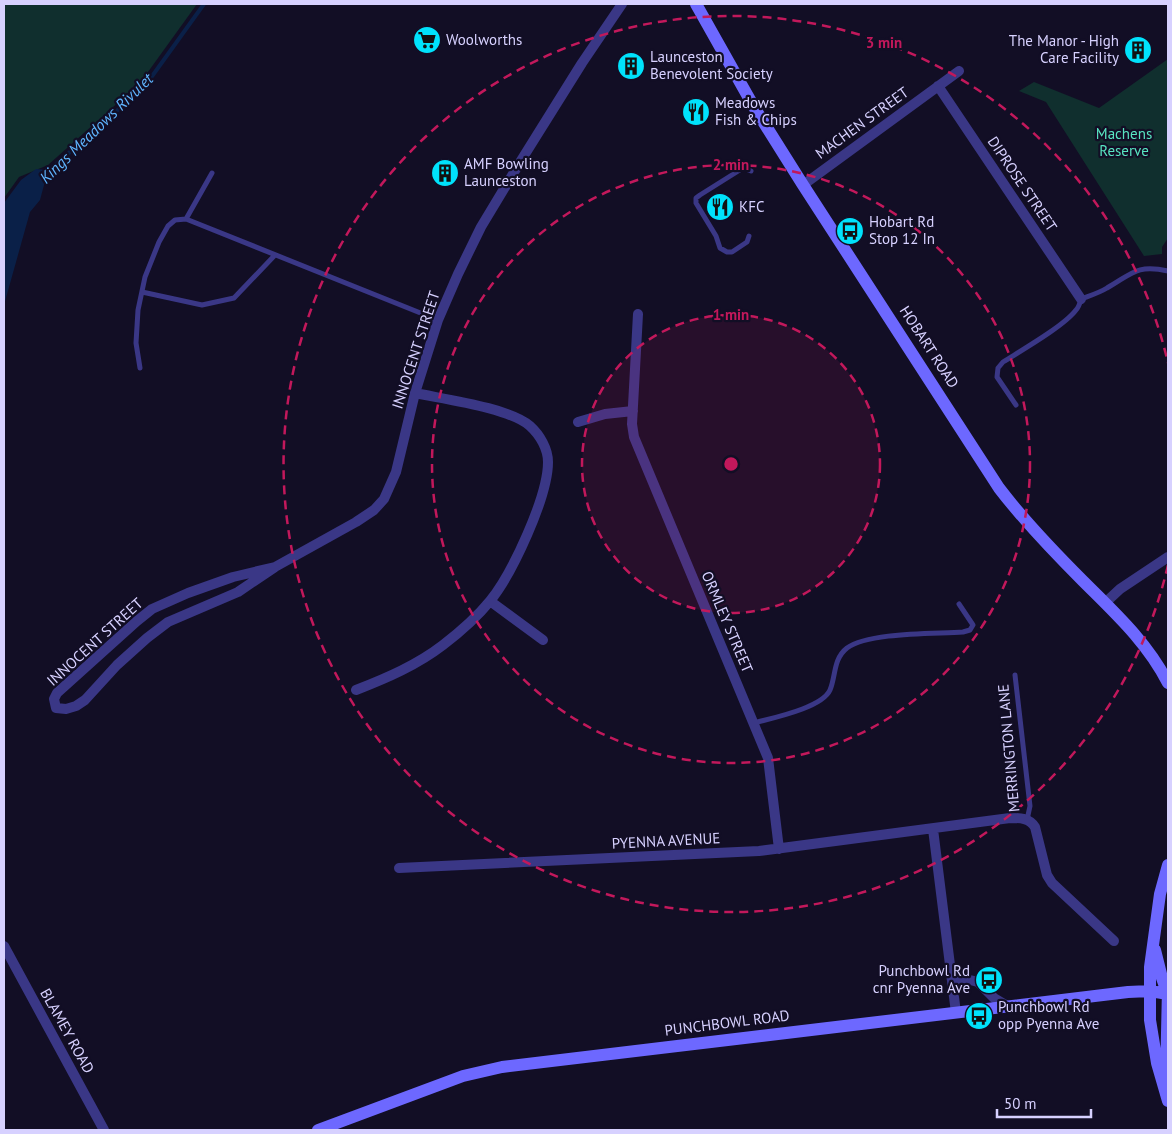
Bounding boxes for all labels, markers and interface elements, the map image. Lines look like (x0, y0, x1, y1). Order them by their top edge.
supermarket icon: Woolworths (412, 25, 442, 55)
place label: Woolworths (446, 30, 522, 49)
place label: The Manor - High Care Facility (1009, 31, 1119, 67)
text: 3 min (866, 33, 902, 52)
building icon: The Manor - High Care Facility (1123, 35, 1153, 65)
place label: Launceston Benevolent Society (650, 47, 773, 83)
building icon: Launceston Benevolent Society (616, 51, 646, 81)
water label: Kings Meadows Rivulet (35, 68, 158, 187)
street label: MACHEN STREET (811, 82, 913, 163)
place label: Meadows Fish & Chips (715, 93, 797, 129)
restaurant icon: Meadows Fish & Chips (681, 97, 711, 127)
park label: Machens Reserve (1096, 124, 1152, 160)
street label: DIPROSE STREET (984, 133, 1062, 235)
place label: AMF Bowling Launceston (464, 154, 549, 190)
text: 2 min (713, 155, 749, 174)
building icon: AMF Bowling Launceston (430, 158, 460, 188)
restaurant icon: KFC (705, 192, 735, 222)
place label: KFC (739, 197, 764, 216)
place label: Hobart Rd Stop 12 In (869, 212, 935, 248)
bus stop icon: Hobart Rd Stop 12 In (835, 216, 865, 246)
street label: INNOCENT STREET (388, 288, 444, 411)
street label: HOBART ROAD (896, 302, 963, 391)
text: 1 min (713, 305, 749, 324)
centre of rings (722, 455, 740, 473)
street label: ORMLEY STREET (698, 568, 758, 676)
street label: INNOCENT STREET (43, 593, 147, 690)
street label: MERRINGTON LANE (993, 683, 1024, 813)
street label: PYENNA AVENUE (611, 828, 721, 853)
place label: Punchbowl Rd cnr Pyenna Ave (873, 961, 970, 997)
bus stop icon: Punchbowl Rd cnr Pyenna Ave (974, 965, 1004, 995)
street label: BLAMEY ROAD (36, 985, 99, 1076)
place label: Punchbowl Rd opp Pyenna Ave (998, 997, 1099, 1033)
bus stop icon: Punchbowl Rd opp Pyenna Ave (964, 1001, 994, 1031)
street label: PUNCHBOWL ROAD (663, 1005, 791, 1040)
scale bar (997, 1086, 1091, 1118)
text: 50 m (1004, 1094, 1037, 1113)

